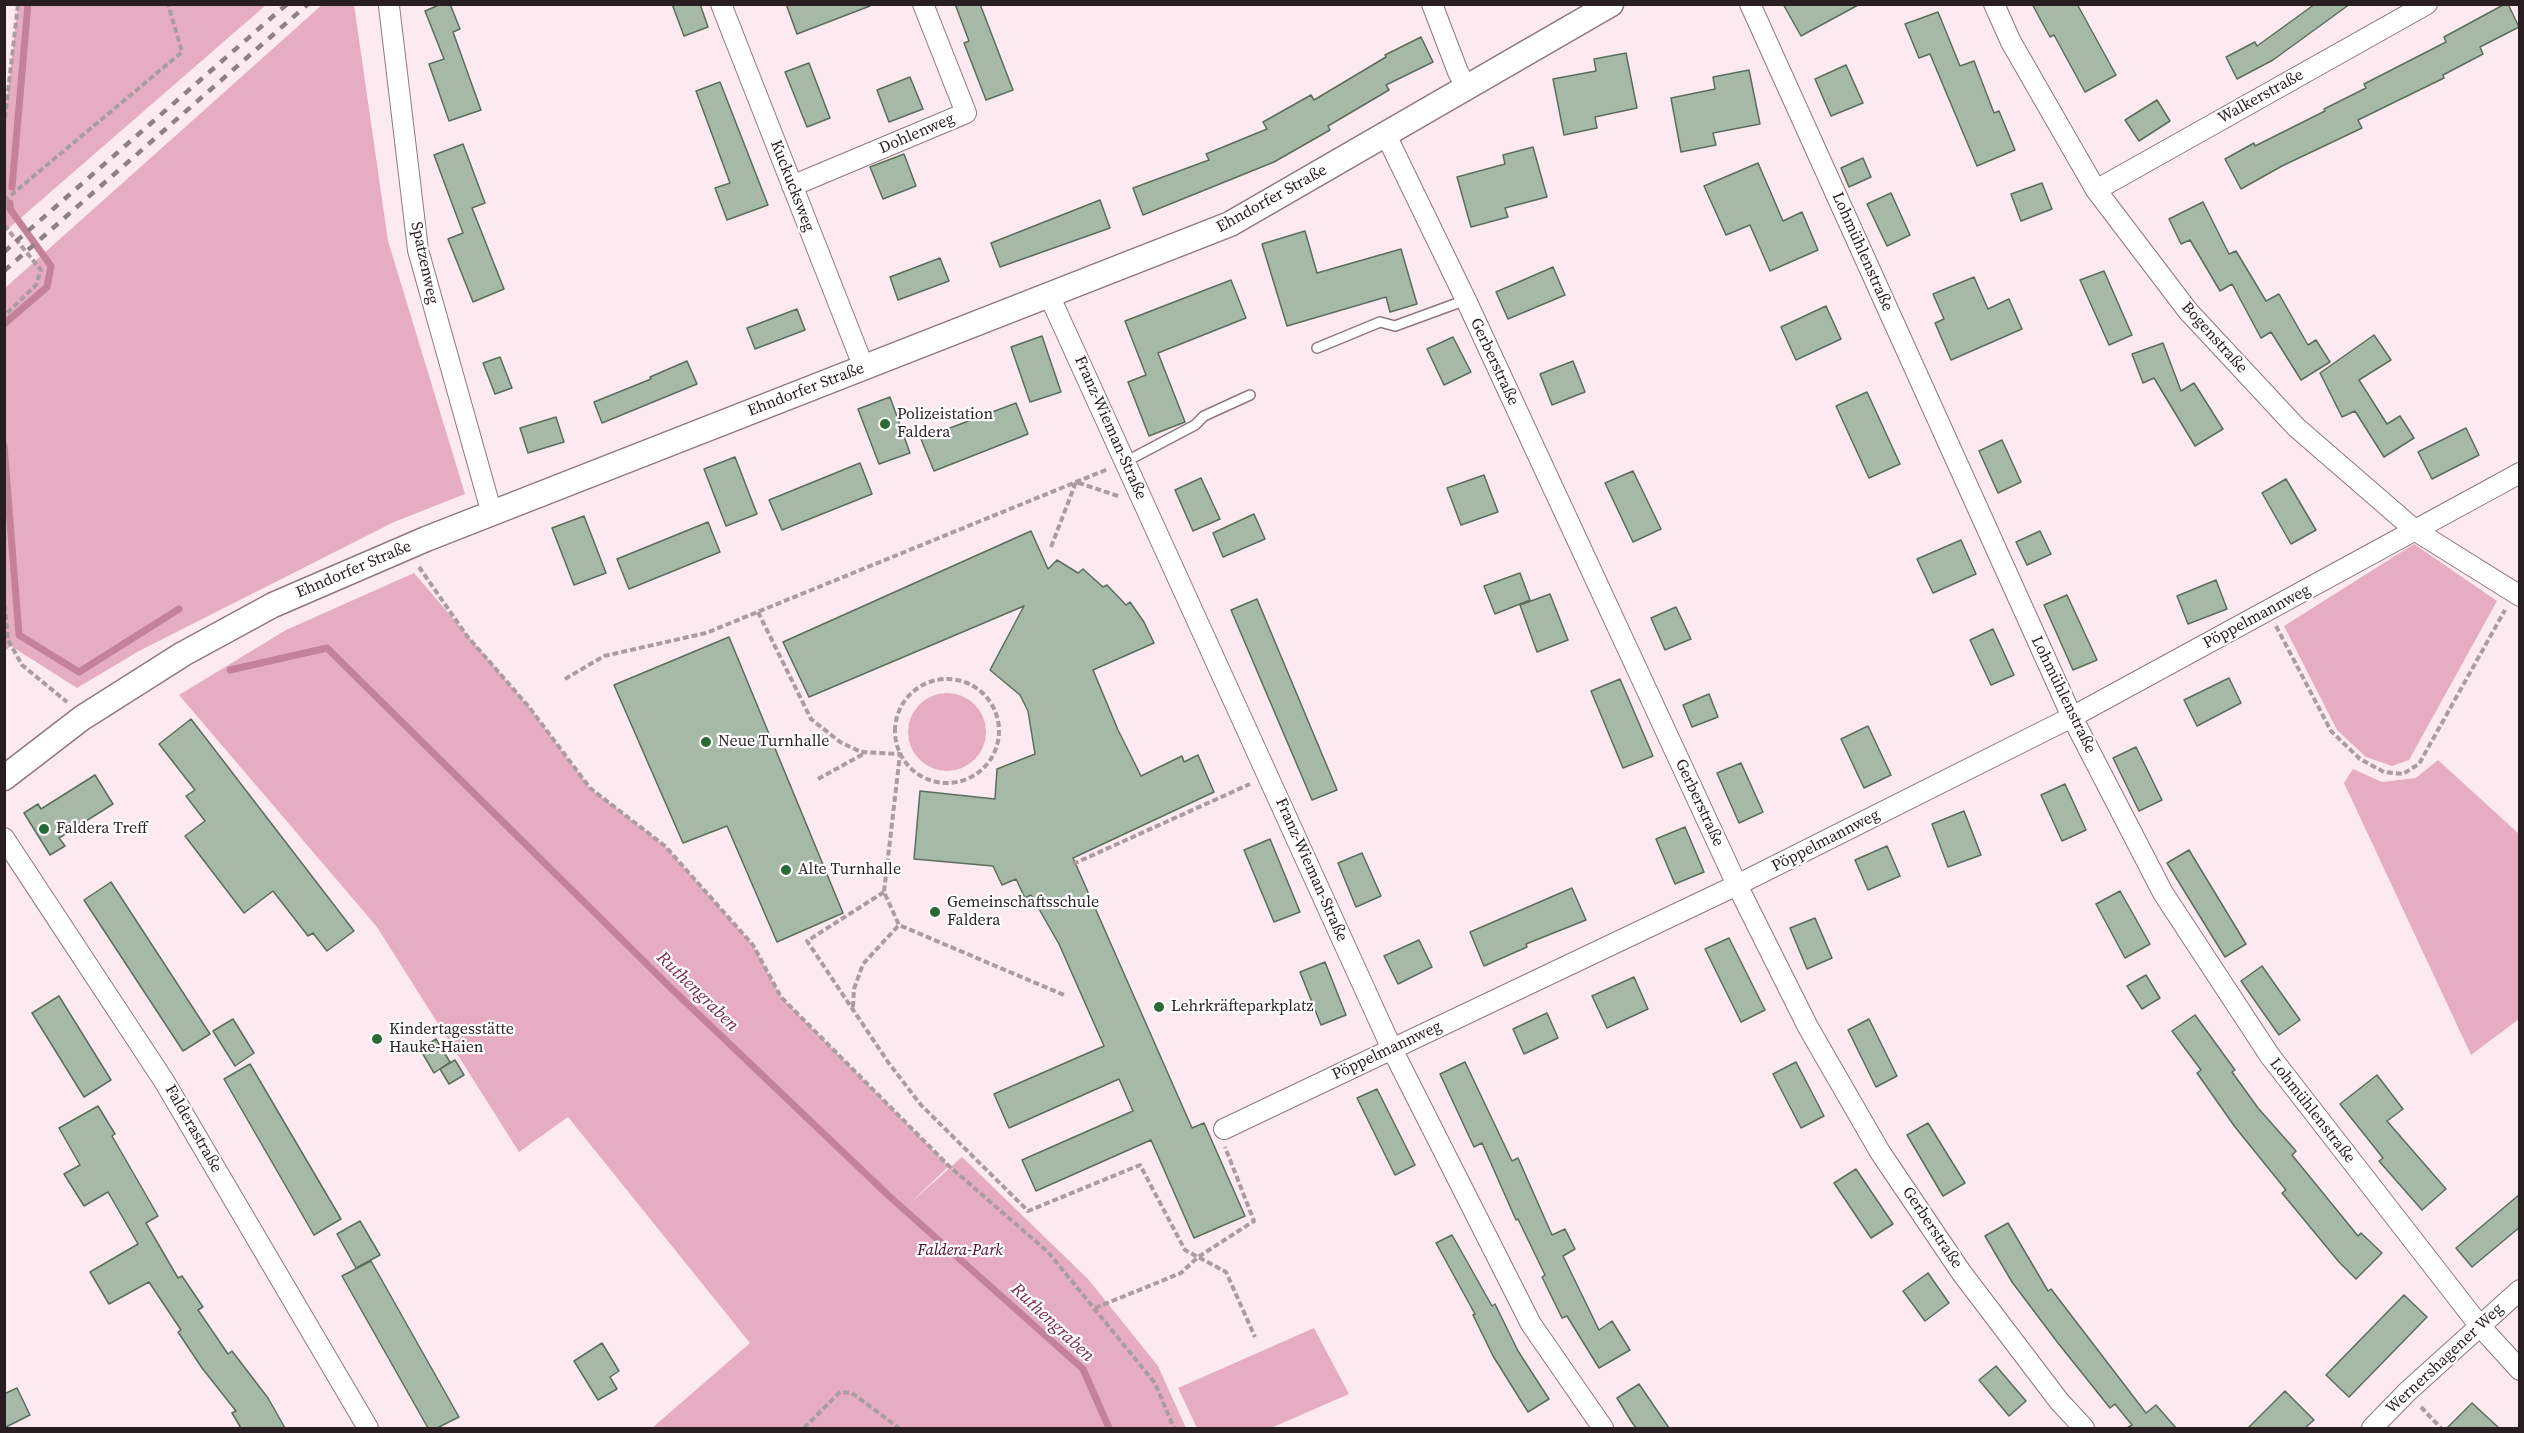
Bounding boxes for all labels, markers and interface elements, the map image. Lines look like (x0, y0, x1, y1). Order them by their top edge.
street label: Walkerstraße (2215, 66, 2307, 128)
street label: Dohlenweg (876, 110, 958, 158)
street label: Kuckucksweg (766, 137, 818, 235)
street label: Ehndorfer Straße (1213, 161, 1331, 237)
street label: Lohmühlenstraße (1827, 190, 1897, 314)
street label: Spatzenweg (406, 220, 442, 306)
street label: Bogenstraße (2177, 298, 2251, 378)
street label: Gerberstraße (1465, 315, 1523, 409)
street label: Franz-Wieman-Straße (1070, 353, 1150, 503)
street label: Ehndorfer Straße (745, 359, 867, 421)
place label: Polizeistation Faldera (897, 405, 993, 443)
marker: Polizeistation Faldera (878, 417, 892, 431)
street label: Ehndorfer Straße (294, 537, 414, 603)
street label: Pöppelmannweg (2200, 581, 2314, 653)
street label: Lohmühlenstraße (2026, 633, 2100, 757)
place label: Neue Turnhalle (718, 732, 829, 752)
marker: Neue Turnhalle (699, 735, 713, 749)
street label: Gerberstraße (1670, 756, 1728, 850)
street label: Franz-Wieman-Straße (1271, 795, 1351, 945)
street label: Pöppelmannweg (1769, 805, 1883, 877)
place label: Faldera Treff (56, 819, 148, 839)
marker: Faldera Treff (37, 822, 51, 836)
place label: Alte Turnhalle (798, 860, 901, 880)
marker: Alte Turnhalle (779, 863, 793, 877)
place label: Gemeinschaftsschule Faldera (947, 893, 1099, 931)
marker: Gemeinschaftsschule Faldera (928, 905, 942, 919)
water label: Ruthengraben (651, 947, 743, 1037)
place label: Lehrkräfteparkplatz (1171, 997, 1314, 1017)
marker: Lehrkräfteparkplatz (1152, 1000, 1166, 1014)
street label: Pöppelmannweg (1329, 1017, 1445, 1085)
place label: Kindertagesstätte Hauke-Haien (389, 1020, 514, 1058)
marker: Kindertagesstätte Hauke-Haien (370, 1032, 384, 1046)
street label: Lohmühlenstraße (2265, 1055, 2359, 1167)
street label: Falderastraße (160, 1082, 226, 1176)
street label: Gerberstraße (1898, 1184, 1966, 1272)
park label: Faldera-Park (917, 1241, 1003, 1261)
water label: Ruthengraben (1006, 1279, 1098, 1367)
street label: Wernershagener Weg (2382, 1300, 2508, 1418)

